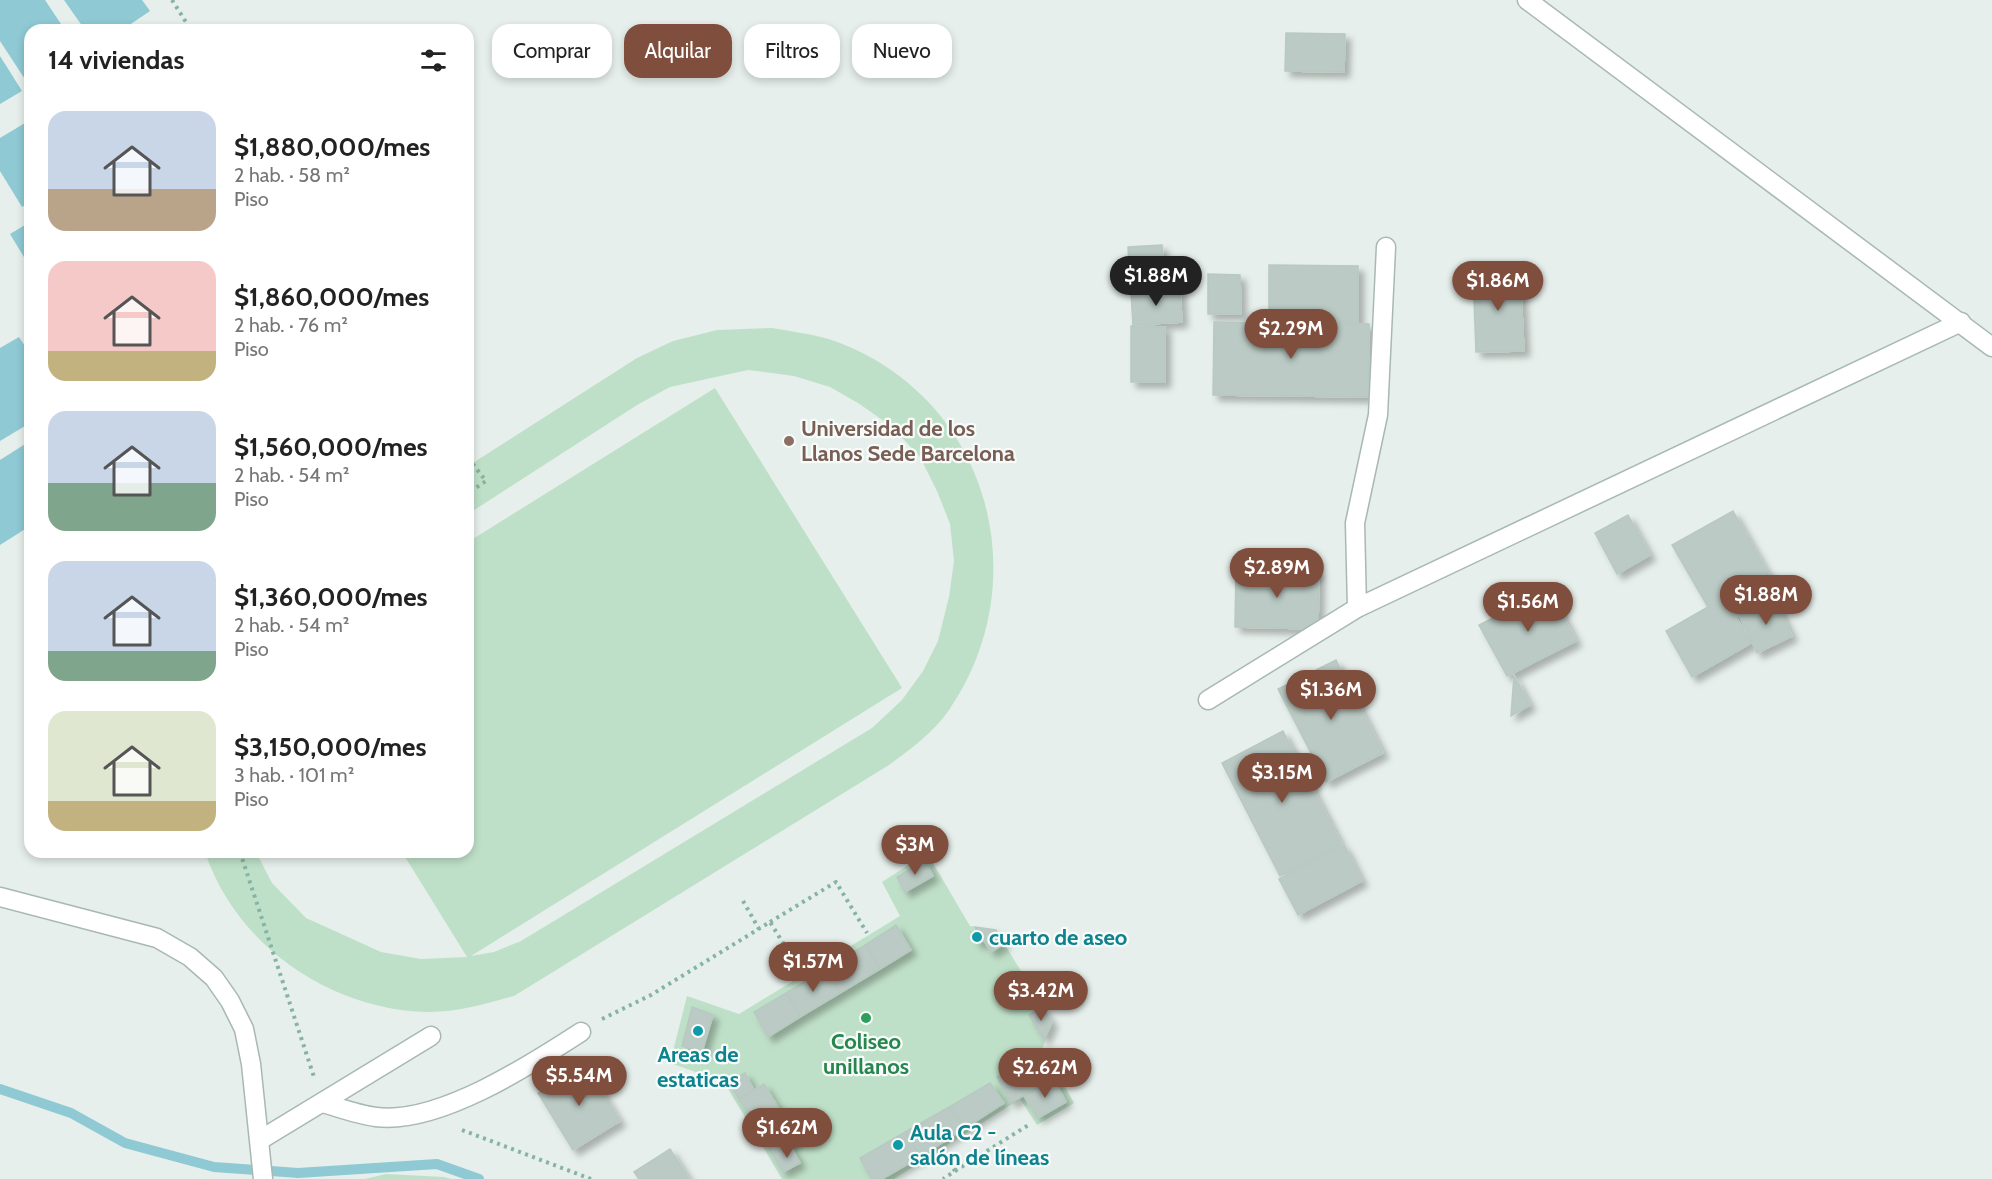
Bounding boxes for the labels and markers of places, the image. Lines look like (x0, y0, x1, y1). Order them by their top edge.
pin: $1.88M (1107, 256, 1205, 307)
pin: $1.86M (1449, 261, 1547, 312)
pin: $2.29M (1242, 309, 1340, 360)
place label: Universidad de los Llanos Sede Barcelona (801, 415, 1015, 467)
marker: Universidad de los Llanos Sede Barcelona (782, 434, 796, 448)
pin: $2.89M (1228, 548, 1326, 599)
pin: $1.88M (1717, 575, 1815, 626)
pin: $1.56M (1479, 582, 1577, 633)
pin: $1.36M (1282, 670, 1380, 721)
pin: $3.15M (1233, 753, 1331, 804)
pin: $3M (886, 825, 944, 876)
place label: cuarto de aseo (989, 924, 1127, 951)
marker: cuarto de aseo (970, 930, 984, 944)
pin: $1.57M (764, 942, 862, 993)
pin: $3.42M (992, 971, 1090, 1022)
marker: Coliseo unillanos (859, 1011, 873, 1025)
marker: Areas de estaticas (691, 1024, 705, 1038)
place label: Coliseo unillanos (823, 1028, 909, 1080)
place label: Areas de estaticas (657, 1041, 739, 1093)
pin: $2.62M (996, 1048, 1094, 1099)
pin: $5.54M (530, 1056, 628, 1107)
pin: $1.62M (738, 1108, 836, 1159)
place label: Aula C2 - salón de líneas (910, 1119, 1049, 1171)
marker: Aula C2 - salón de líneas (891, 1138, 905, 1152)

